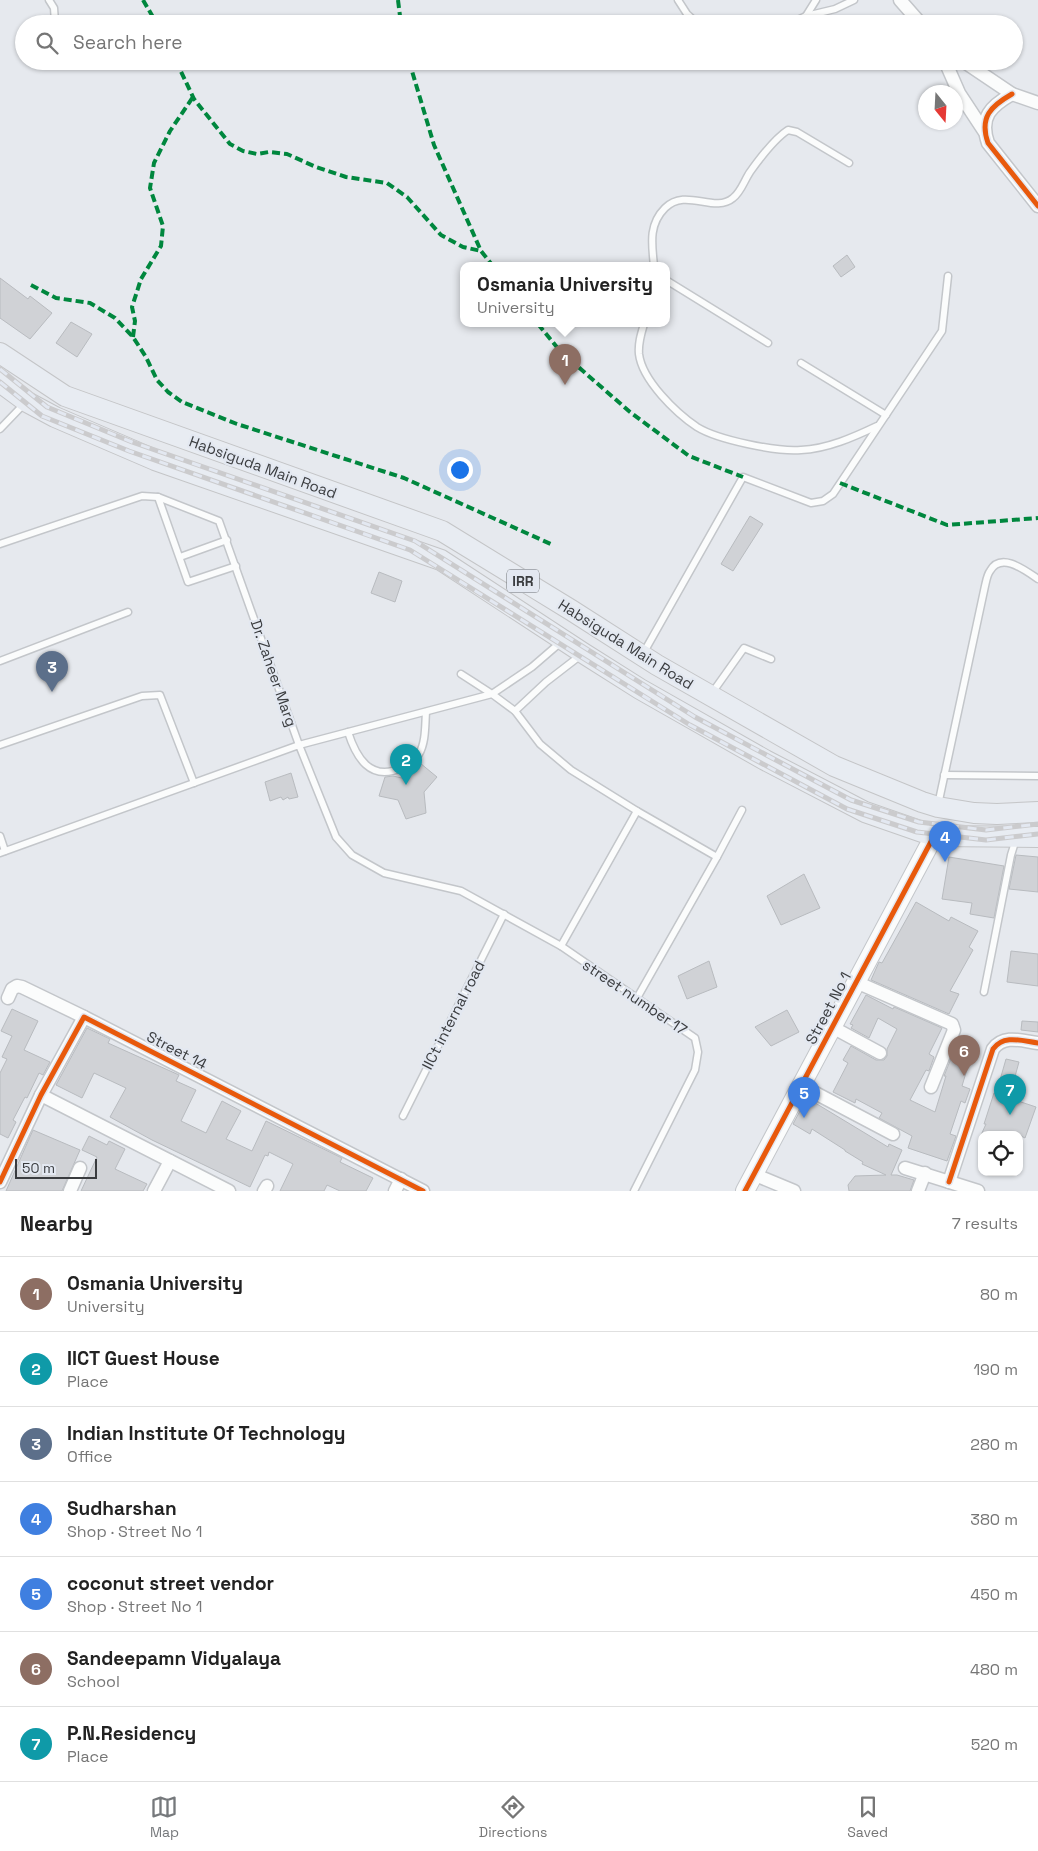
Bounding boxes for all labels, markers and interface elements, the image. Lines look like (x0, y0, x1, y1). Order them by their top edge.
search box (15, 15, 1023, 70)
icon: search (33, 29, 61, 57)
text: Search here (73, 30, 183, 55)
north arrow (918, 85, 963, 130)
popup (460, 262, 670, 327)
text: Osmania University (477, 272, 653, 297)
text: University (477, 297, 555, 318)
pin: 1 (549, 344, 581, 385)
street label: Habsiguda Main Road (187, 431, 339, 503)
your location (447, 457, 473, 483)
road number: IRR (507, 570, 539, 592)
street label: Habsiguda Main Road (555, 595, 697, 693)
street label: Dr. Zaheer Marg (247, 617, 301, 729)
pin: 3 (36, 651, 68, 692)
pin: 2 (390, 744, 422, 785)
pin: 4 (929, 821, 961, 862)
street label: street number 17 (579, 955, 691, 1039)
street label: IICt internal road (417, 957, 489, 1073)
street label: Street No 1 (801, 969, 855, 1047)
street label: Street 14 (144, 1027, 210, 1073)
pin: 6 (948, 1035, 980, 1076)
pin: 7 (994, 1074, 1026, 1115)
pin: 5 (788, 1077, 820, 1118)
map controls (978, 1131, 1023, 1176)
button: locate (978, 1131, 1023, 1176)
scale bar (15, 1156, 98, 1179)
text: 50 m (22, 1159, 55, 1177)
text: Nearby (20, 1210, 93, 1237)
text: 7 results (952, 1213, 1018, 1234)
text: Osmania University (67, 1271, 243, 1296)
text: 1 (32, 1284, 40, 1305)
text: 80 m (980, 1284, 1018, 1305)
text: University (67, 1296, 145, 1317)
text: IICT Guest House (67, 1346, 220, 1371)
text: 2 (31, 1359, 41, 1380)
text: 190 m (973, 1359, 1018, 1380)
text: Place (67, 1371, 109, 1392)
text: Indian Institute Of Technology (67, 1421, 346, 1446)
text: 3 (31, 1434, 41, 1455)
text: 280 m (970, 1434, 1018, 1455)
text: Office (67, 1446, 113, 1467)
text: Sudharshan (67, 1496, 177, 1521)
text: 4 (31, 1509, 41, 1530)
text: 380 m (970, 1509, 1018, 1530)
text: Shop · Street No 1 (67, 1521, 202, 1542)
text: coconut street vendor (67, 1571, 274, 1596)
text: 5 (31, 1584, 41, 1605)
text: 450 m (970, 1584, 1018, 1605)
text: Shop · Street No 1 (67, 1596, 202, 1617)
text: Sandeepamn Vidyalaya (67, 1646, 281, 1671)
text: 6 (31, 1659, 41, 1680)
text: 480 m (970, 1659, 1018, 1680)
text: School (67, 1671, 120, 1692)
text: P.N.Residency (67, 1721, 196, 1746)
text: 7 (32, 1734, 40, 1755)
text: 520 m (971, 1734, 1018, 1755)
text: Place (67, 1746, 109, 1767)
tab: Map (150, 1793, 179, 1841)
tab: Directions (479, 1793, 547, 1841)
tab: Saved (847, 1793, 888, 1841)

